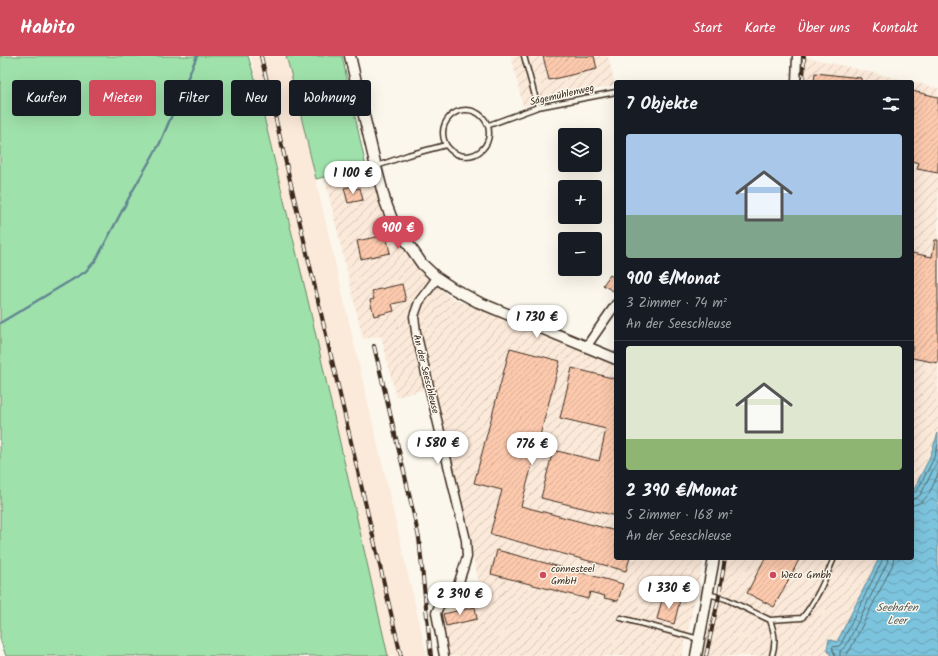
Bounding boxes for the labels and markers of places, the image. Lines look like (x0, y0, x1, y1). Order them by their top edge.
pin: 1 100 € (316, 161, 390, 195)
pin: 900 € (370, 216, 426, 250)
pin: 1 730 € (500, 305, 574, 339)
pin: 1 580 € (401, 431, 475, 465)
pin: 776 € (504, 432, 560, 466)
place label: connesteel GmbH (551, 561, 595, 589)
place label: Weco Gmbh (781, 567, 831, 583)
marker: connesteel GmbH (538, 570, 548, 580)
marker: Weco Gmbh (768, 570, 778, 580)
pin: 1 330 € (632, 576, 706, 610)
pin: 2 390 € (423, 582, 497, 616)

